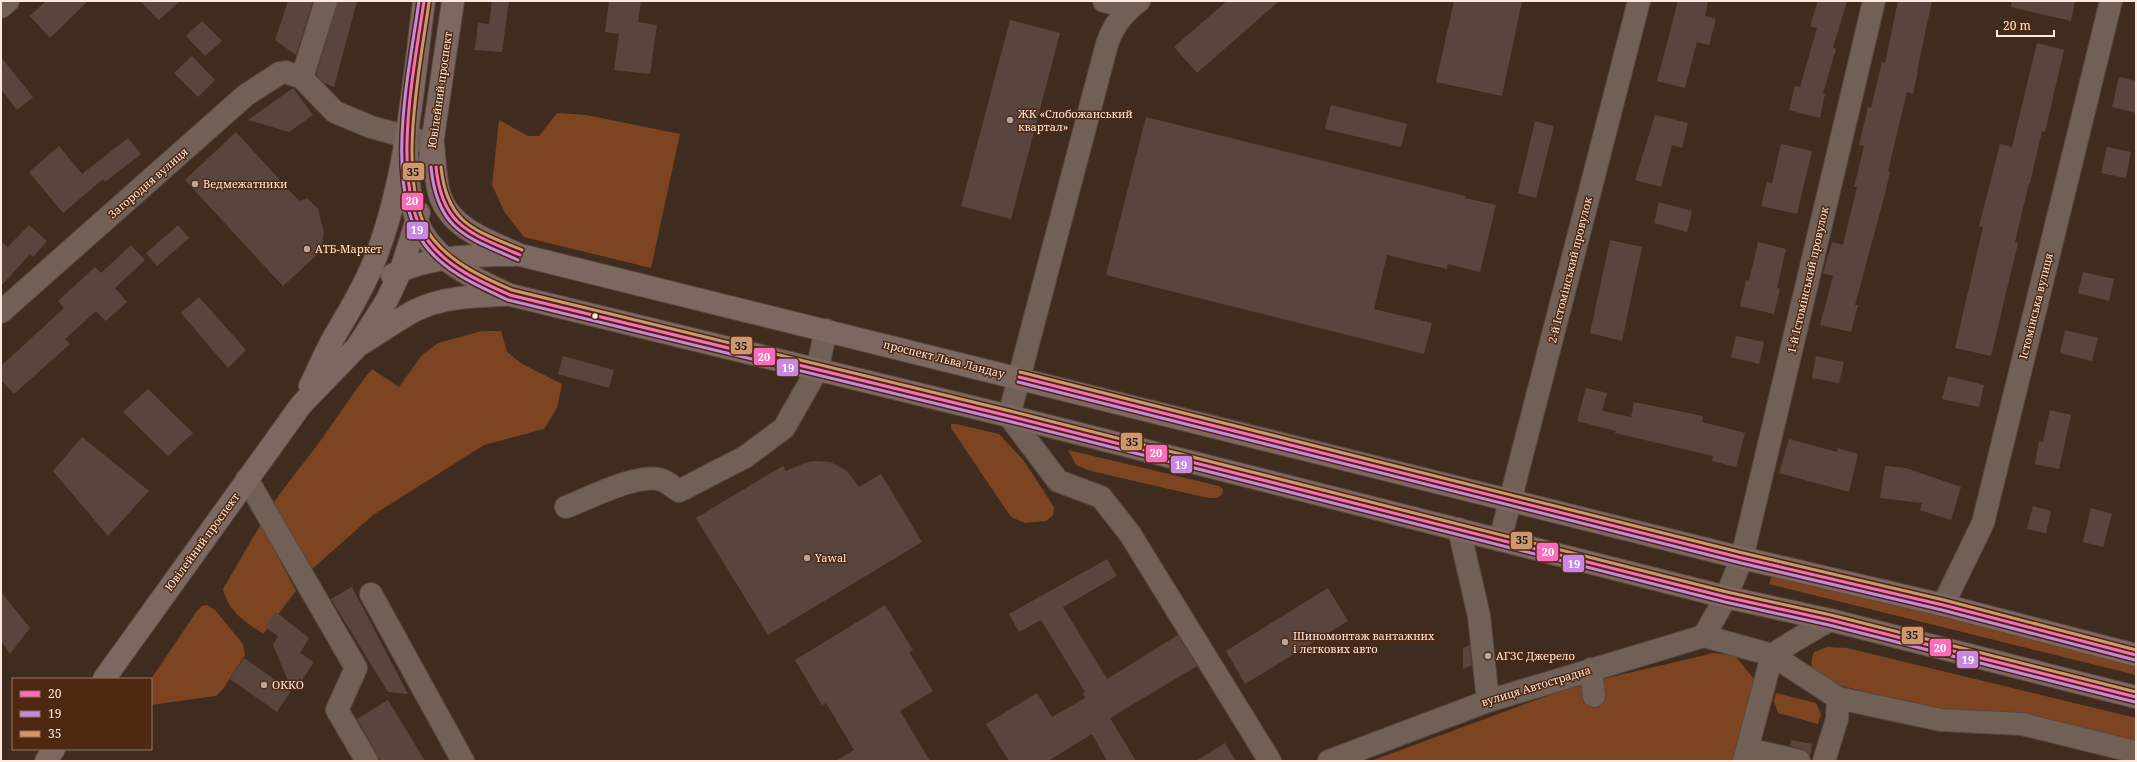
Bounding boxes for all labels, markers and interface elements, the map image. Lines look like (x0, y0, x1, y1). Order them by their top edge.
scale bar (1997, 12, 2054, 38)
text: 20 m (2003, 17, 2031, 34)
street label: Ювілейний проспект (424, 30, 455, 149)
place label: ЖК «Слобожанський квартал» (1017, 106, 1133, 134)
marker: ЖК «Слобожанський квартал» (1005, 115, 1015, 125)
street label: Загородня вулиця (105, 144, 191, 221)
line badge: 35 (402, 162, 425, 181)
text: 35 (407, 164, 419, 179)
place label: Ведмежатники (203, 176, 287, 191)
marker: Ведмежатники (190, 179, 200, 189)
line badge: 20 (401, 192, 424, 211)
text: 20 (406, 193, 418, 208)
street label: 2-й Істомінський провулок (1544, 195, 1595, 344)
street label: 1-й Істомінський провулок (1783, 205, 1832, 355)
line badge: 19 (406, 221, 429, 240)
text: 19 (411, 222, 423, 237)
place label: АТБ-Маркет (315, 241, 382, 256)
marker: АТБ-Маркет (302, 244, 312, 254)
street label: Істомінська вулиця (2015, 251, 2056, 361)
unlabelled marker (590, 311, 600, 321)
line badge: 35 (730, 336, 753, 355)
street label: проспект Льва Ландау (882, 336, 1007, 381)
text: 35 (735, 338, 747, 353)
line badge: 20 (753, 347, 776, 366)
text: 20 (758, 349, 770, 364)
line badge: 19 (776, 358, 799, 377)
text: 19 (782, 360, 794, 375)
line badge: 35 (1120, 432, 1143, 451)
text: 35 (1126, 434, 1138, 449)
line badge: 20 (1145, 444, 1168, 463)
text: 20 (1150, 445, 1162, 460)
line badge: 19 (1170, 455, 1193, 474)
text: 19 (1175, 457, 1187, 472)
street label: Ювілейний проспект (161, 490, 242, 594)
line badge: 35 (1510, 531, 1533, 550)
text: 35 (1516, 532, 1528, 547)
line badge: 20 (1536, 542, 1559, 562)
text: 20 (1542, 544, 1554, 559)
place label: Yawal (814, 550, 847, 565)
marker: Yawal (802, 553, 812, 563)
line badge: 19 (1562, 554, 1585, 573)
text: 19 (1568, 556, 1580, 571)
line badge: 35 (1901, 626, 1924, 645)
text: 35 (1906, 627, 1918, 642)
place label: Шиномонтаж вантажних і легкових авто (1293, 628, 1435, 656)
marker: Шиномонтаж вантажних і легкових авто (1280, 637, 1290, 647)
line badge: 20 (1929, 638, 1952, 657)
text: 20 (1934, 640, 1946, 655)
place label: АГЗС Джерело (1496, 648, 1575, 663)
line badge: 19 (1956, 650, 1979, 669)
marker: АГЗС Джерело (1483, 651, 1493, 661)
text: 19 (1962, 652, 1974, 667)
street label: вулиця Автострадна (1479, 662, 1592, 709)
place label: ОККО (272, 677, 304, 692)
legend (12, 678, 152, 750)
marker: ОККО (259, 680, 269, 690)
text: 20 (48, 685, 62, 702)
text: 19 (48, 705, 61, 722)
text: 35 (48, 725, 61, 742)

